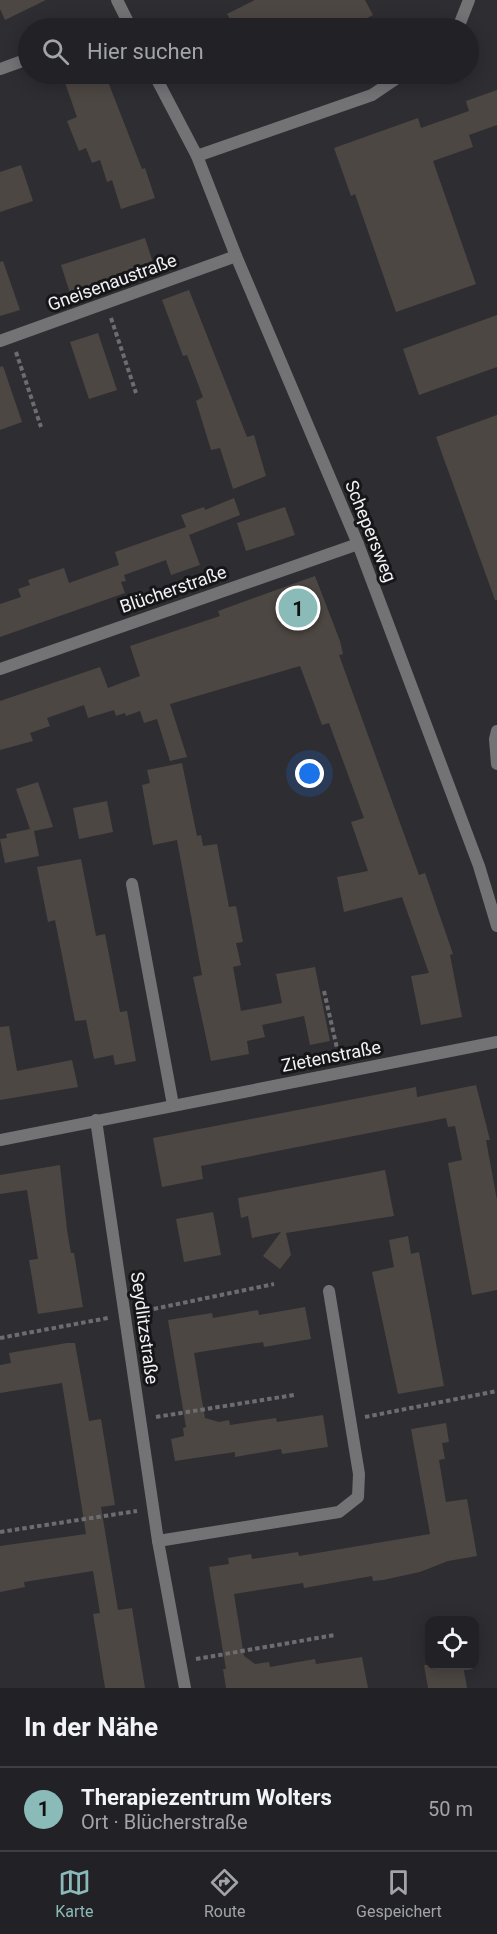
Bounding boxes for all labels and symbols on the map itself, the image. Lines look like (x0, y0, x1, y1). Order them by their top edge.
street label: Gneisenaustraße (45, 249, 179, 315)
street label: Schepersweg (341, 477, 401, 585)
street label: Blücherstraße (117, 561, 229, 617)
pin: 1 (278, 586, 318, 630)
your location (295, 759, 324, 788)
street label: Zietenstraße (279, 1036, 383, 1076)
street label: Seydlitzstraße (127, 1270, 163, 1386)

